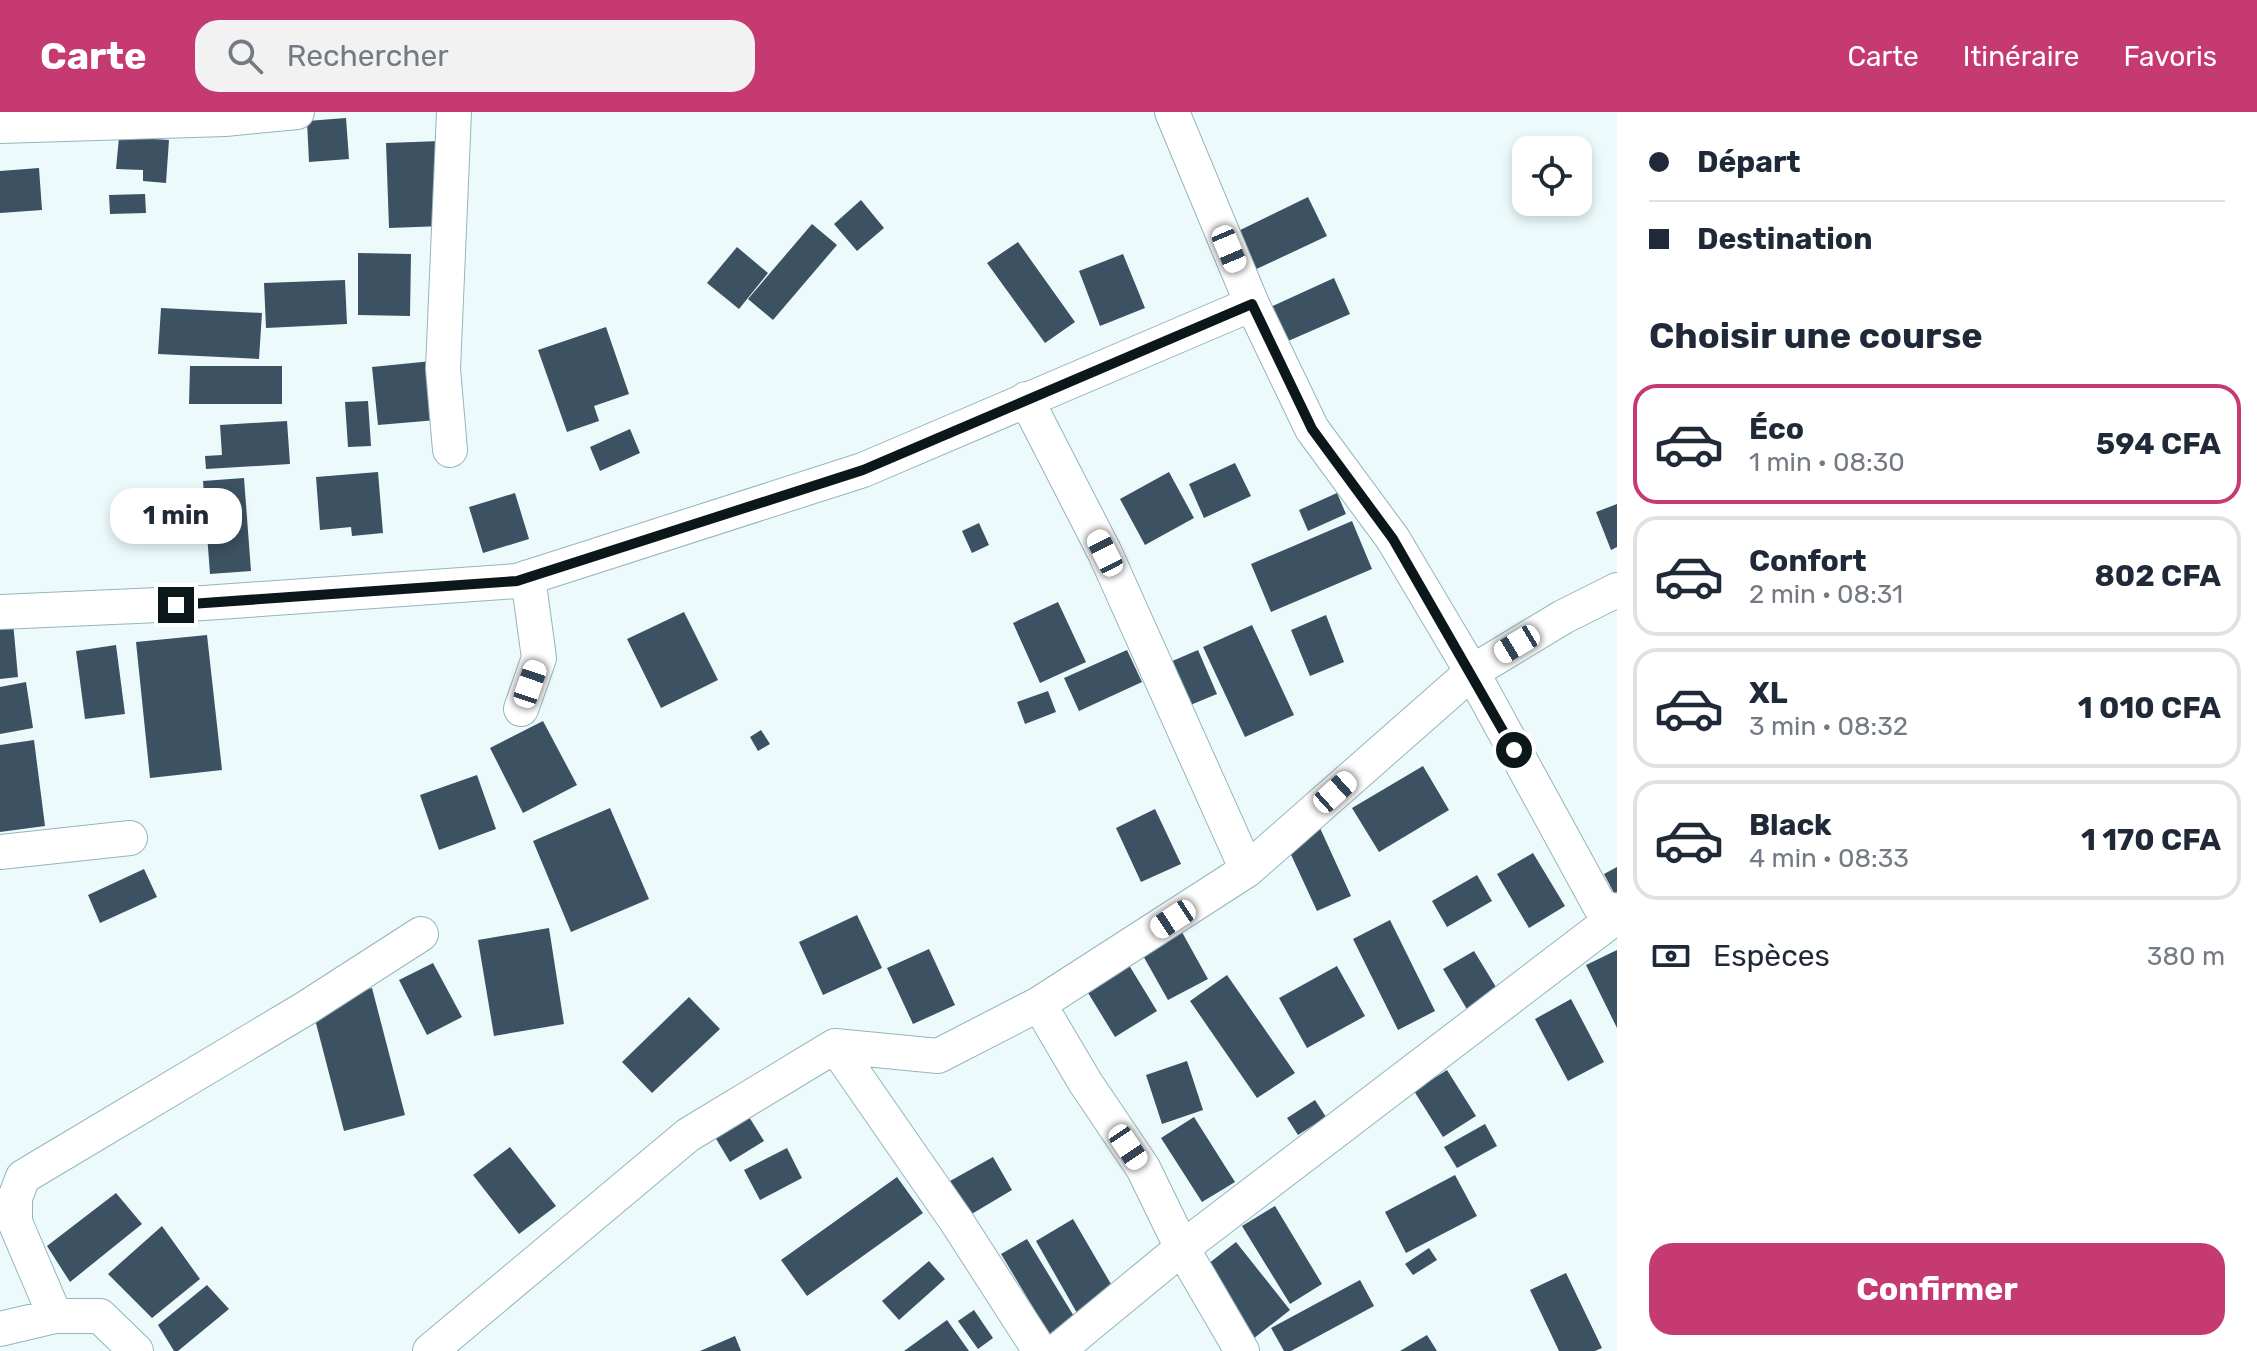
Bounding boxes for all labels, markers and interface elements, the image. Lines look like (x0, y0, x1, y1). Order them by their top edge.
search box (195, 20, 755, 92)
text: Carte (40, 33, 147, 79)
icon: search (223, 34, 267, 78)
text: Rechercher (287, 38, 449, 74)
text: Carte (1847, 40, 1919, 73)
text: Itinéraire (1963, 40, 2080, 73)
text: Favoris (2124, 40, 2217, 73)
map controls (1512, 136, 1592, 216)
button: locate (1512, 136, 1592, 216)
text: Départ (1697, 144, 1801, 180)
text: Destination (1697, 221, 1872, 257)
car (1209, 222, 1249, 276)
text: Choisir une course (1649, 314, 1983, 357)
icon: car (1653, 408, 1725, 480)
text: Éco (1749, 411, 1804, 447)
text: 594 CFA (2096, 426, 2221, 462)
text: 1 min · 08:30 (1749, 447, 1905, 478)
callout: 1 min (110, 489, 242, 545)
text: 1 min (143, 500, 209, 531)
car (1083, 526, 1127, 580)
icon: car (1653, 540, 1725, 612)
text: Confort (1749, 543, 1867, 579)
text: 802 CFA (2095, 558, 2221, 594)
text: 2 min · 08:31 (1749, 579, 1903, 610)
route end (158, 587, 194, 623)
car (1490, 621, 1544, 667)
car (511, 657, 549, 711)
icon: car (1653, 672, 1725, 744)
text: XL (1749, 675, 1788, 711)
text: 1 010 CFA (2078, 690, 2221, 726)
text: 3 min · 08:32 (1749, 711, 1908, 742)
route start (1496, 732, 1532, 768)
car (1309, 767, 1361, 817)
icon: car (1653, 804, 1725, 876)
text: Black (1749, 807, 1832, 843)
text: 1 170 CFA (2081, 822, 2221, 858)
text: 4 min · 08:33 (1749, 843, 1909, 874)
car (1146, 896, 1200, 942)
icon: cash (1649, 934, 1693, 978)
text: Espèces (1713, 938, 1830, 974)
text: 380 m (2147, 941, 2225, 972)
car (1105, 1120, 1151, 1174)
button: Confirmer (1649, 1243, 2225, 1335)

